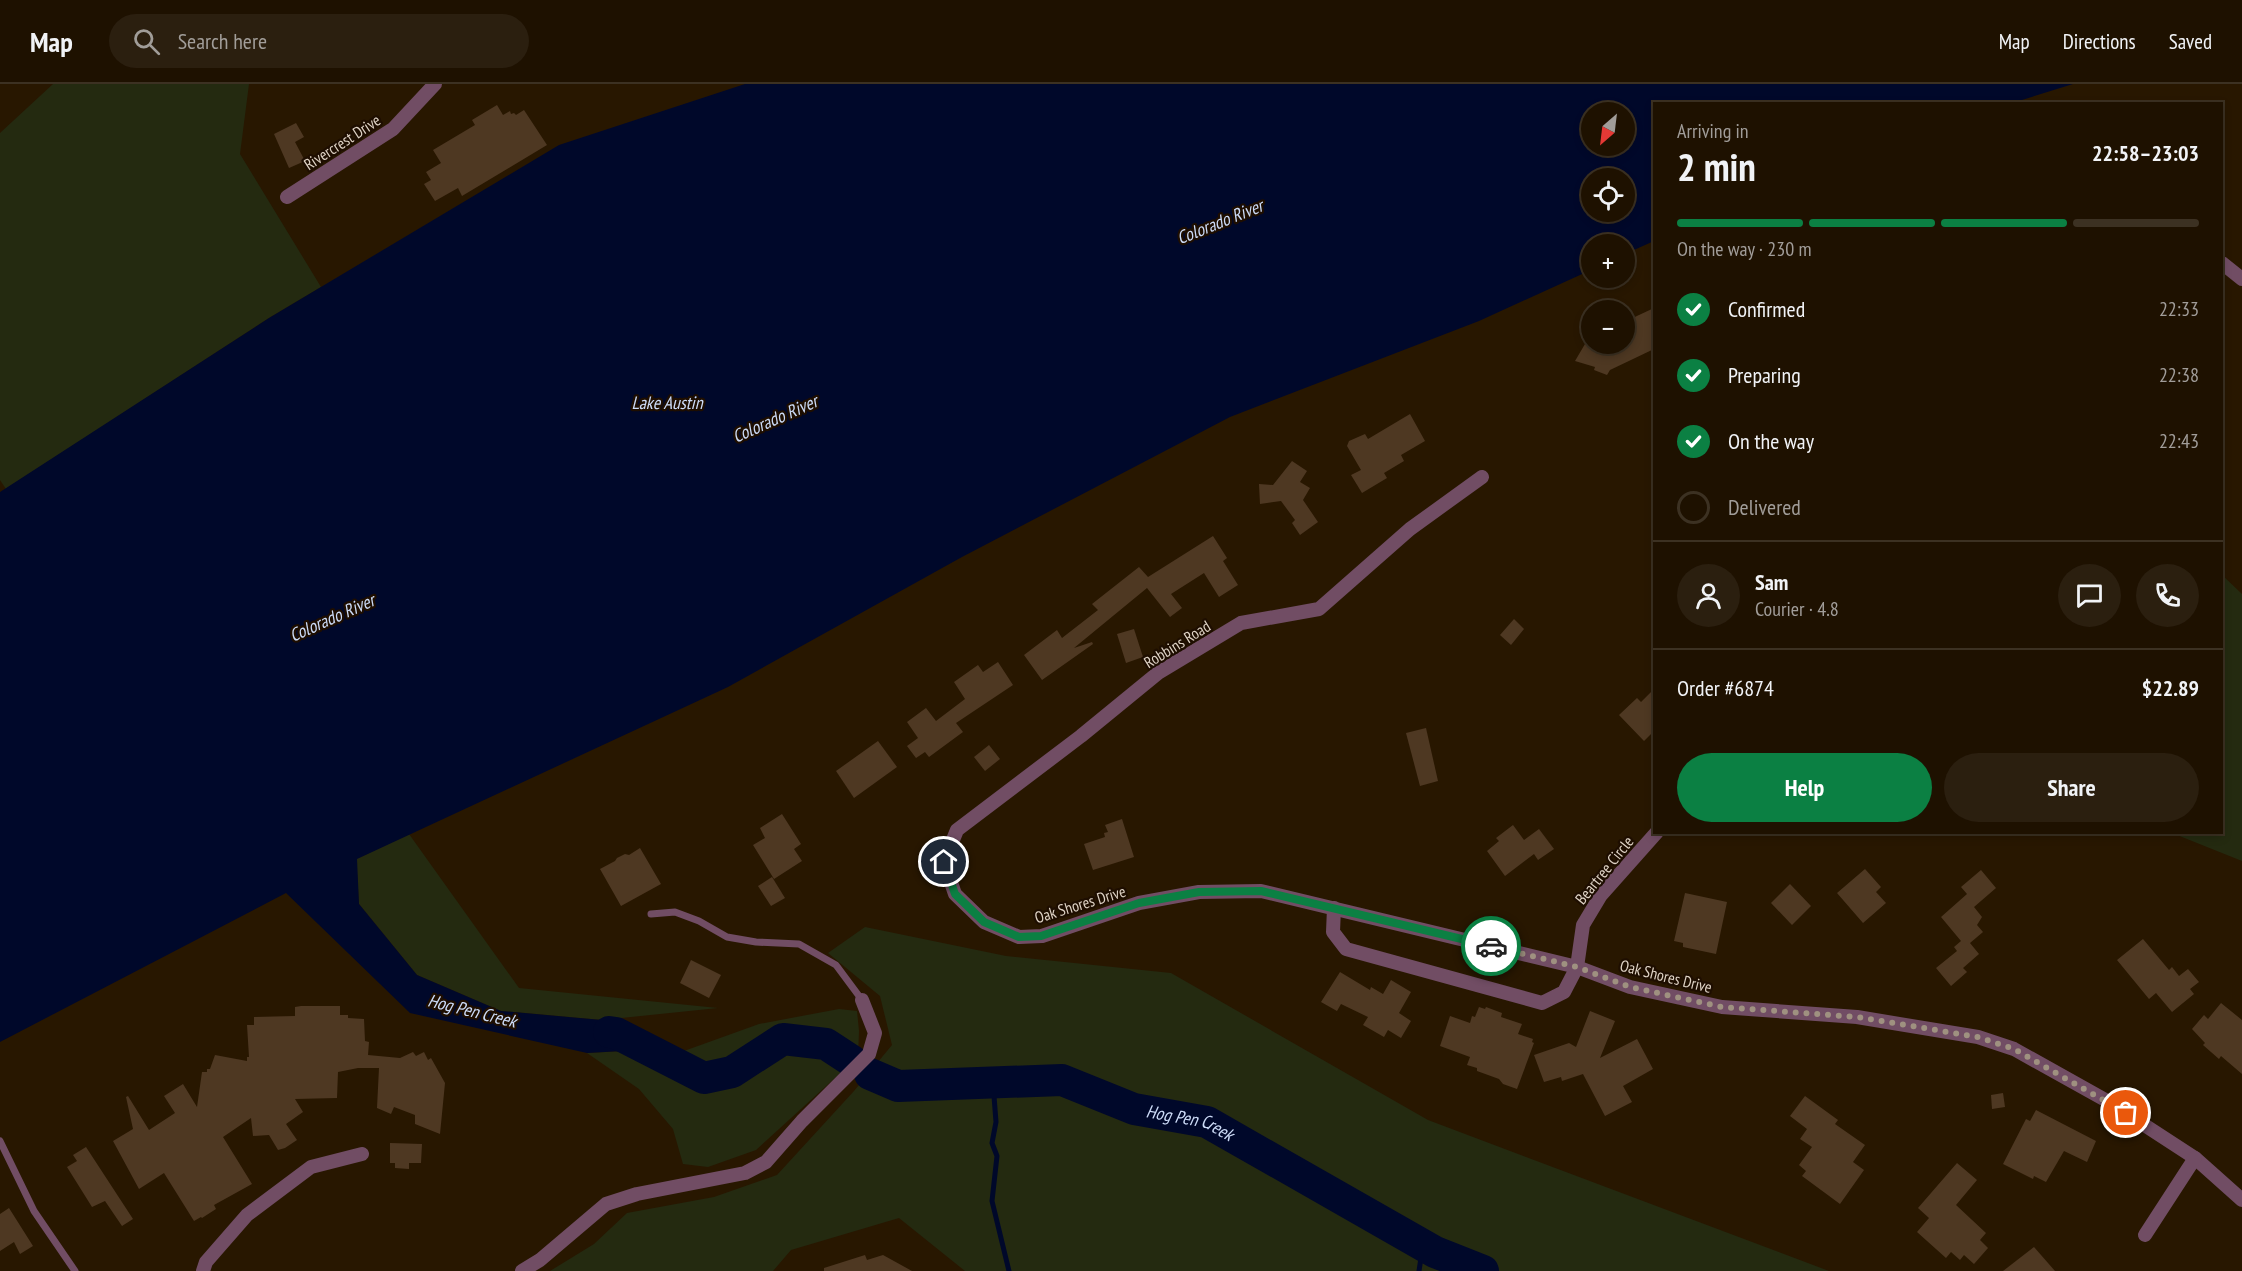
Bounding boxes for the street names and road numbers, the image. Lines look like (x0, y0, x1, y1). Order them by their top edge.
street label: Rivercrest Drive (300, 110, 384, 174)
street label: Robbins Road (1140, 616, 1214, 672)
street label: Beartree Circle (1570, 832, 1638, 908)
street label: Oak Shores Drive (1032, 881, 1128, 927)
street label: Oak Shores Drive (1618, 955, 1714, 997)

